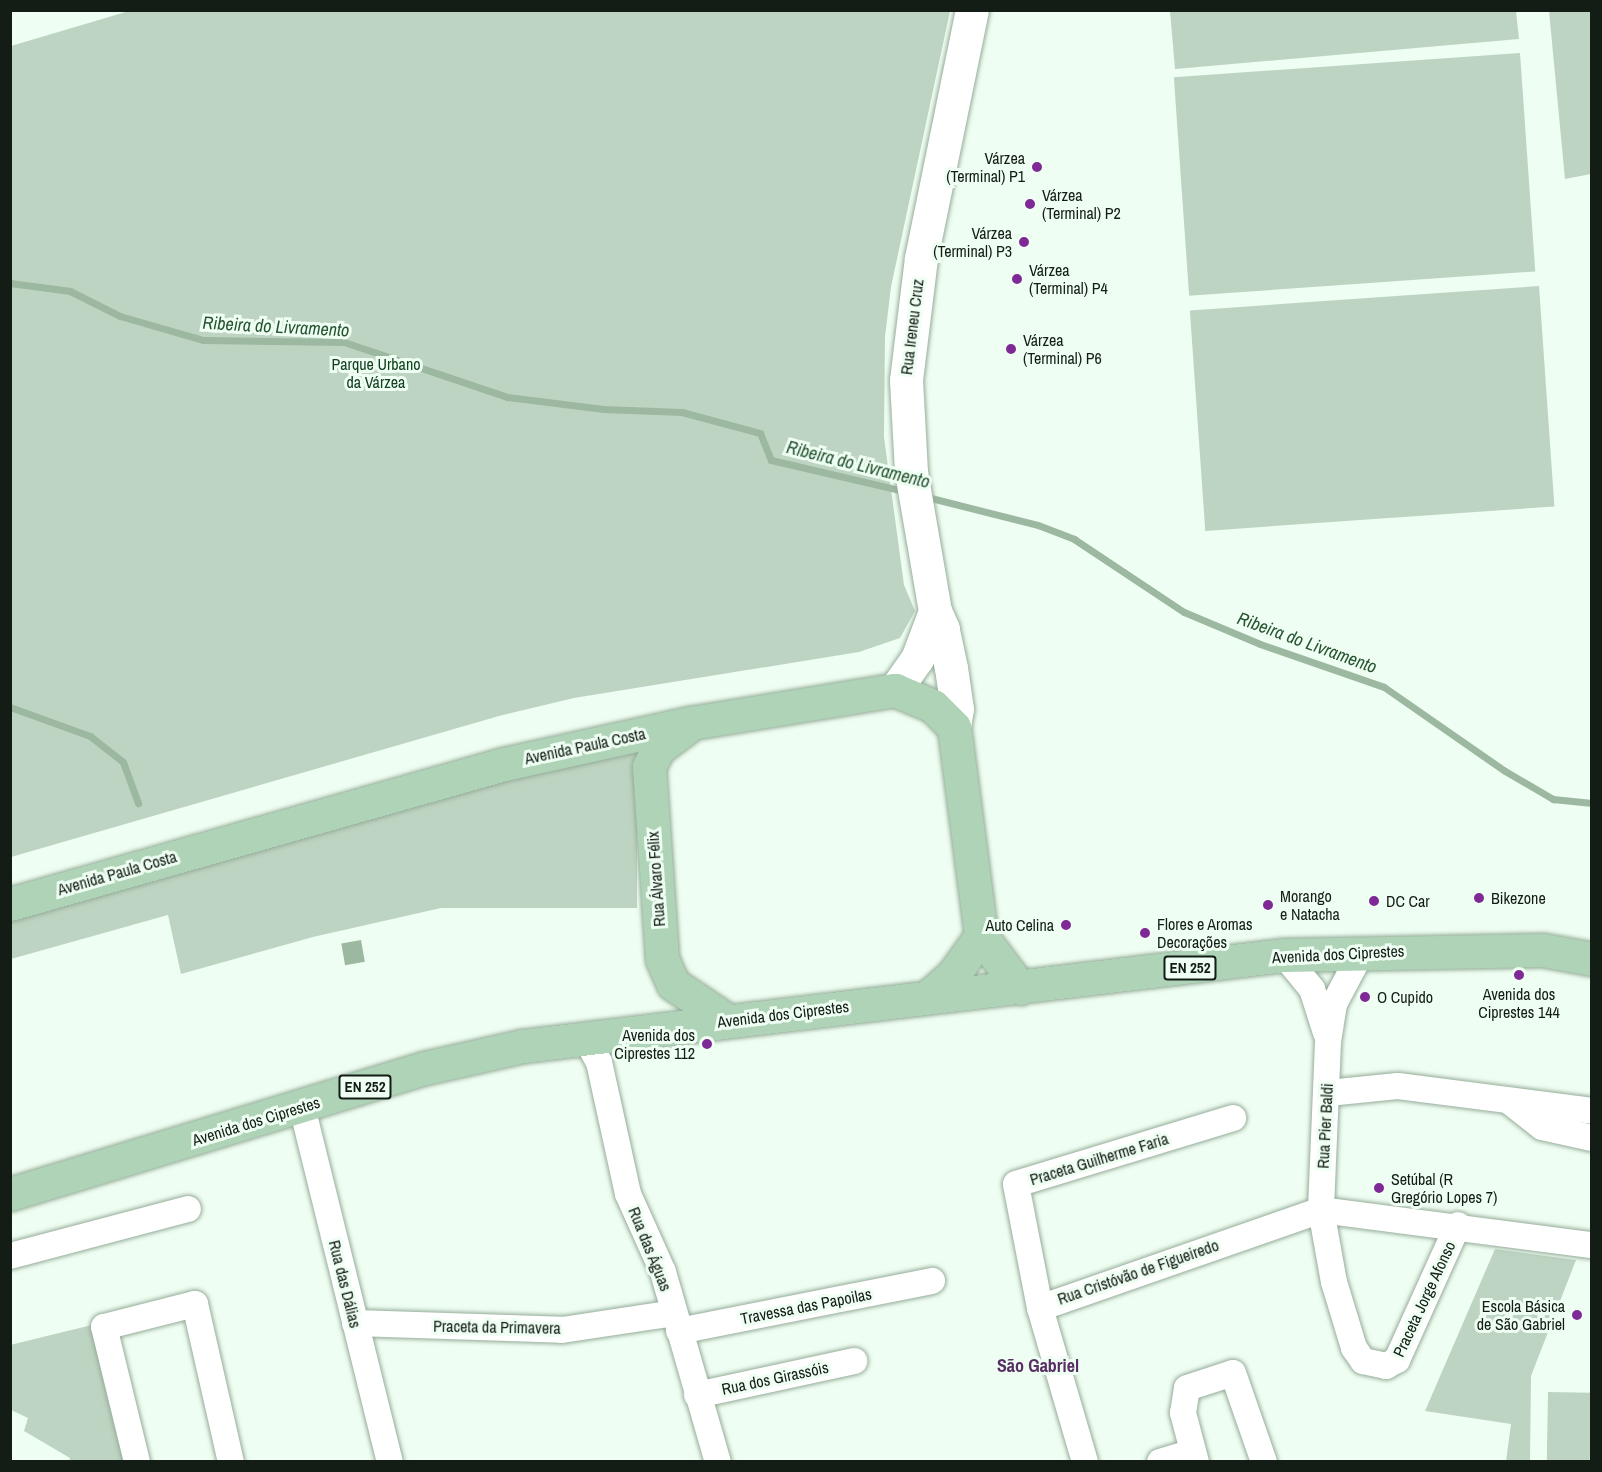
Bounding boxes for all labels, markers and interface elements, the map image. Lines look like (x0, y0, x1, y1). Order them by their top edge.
place label: Várzea (Terminal) P1 (946, 148, 1025, 186)
marker: Várzea (Terminal) P1 (1030, 160, 1044, 174)
place label: Várzea (Terminal) P2 (1042, 185, 1121, 223)
marker: Várzea (Terminal) P2 (1023, 197, 1037, 211)
place label: Várzea (Terminal) P3 (933, 223, 1012, 261)
marker: Várzea (Terminal) P3 (1017, 235, 1031, 249)
place label: Várzea (Terminal) P4 (1029, 260, 1108, 298)
marker: Várzea (Terminal) P4 (1010, 272, 1024, 286)
street label: Rua Ireneu Cruz (897, 278, 927, 376)
water label: Ribeira do Livramento (202, 312, 350, 342)
place label: Várzea (Terminal) P6 (1023, 330, 1102, 368)
marker: Várzea (Terminal) P6 (1004, 342, 1018, 356)
park label: Parque Urbano da Várzea (332, 354, 420, 392)
water label: Ribeira do Livramento (784, 437, 932, 493)
water label: Ribeira do Livramento (1234, 608, 1380, 678)
street label: Avenida Paula Costa (523, 724, 647, 768)
street label: Rua Álvaro Félix (643, 830, 669, 928)
street label: Avenida Paula Costa (55, 847, 179, 899)
place label: Morango e Natacha (1280, 886, 1340, 924)
place label: Bikezone (1491, 888, 1546, 908)
place label: DC Car (1386, 891, 1430, 911)
marker: Bikezone (1472, 891, 1486, 905)
marker: DC Car (1367, 894, 1381, 908)
marker: Morango e Natacha (1261, 898, 1275, 912)
place label: Flores e Aromas Decorações (1157, 914, 1253, 952)
place label: Auto Celina (985, 915, 1054, 935)
marker: Auto Celina (1059, 918, 1073, 932)
marker: Flores e Aromas Decorações (1138, 926, 1152, 940)
street label: Avenida dos Ciprestes (1271, 941, 1405, 967)
road number: EN 252 (1163, 956, 1217, 980)
marker: Avenida dos Ciprestes 144 (1512, 968, 1526, 982)
place label: Avenida dos Ciprestes 144 (1478, 984, 1560, 1022)
place label: O Cupido (1377, 987, 1433, 1007)
marker: O Cupido (1358, 990, 1372, 1004)
street label: Avenida dos Ciprestes (716, 996, 850, 1032)
place label: Avenida dos Ciprestes 112 (614, 1025, 695, 1063)
marker: Avenida dos Ciprestes 112 (700, 1037, 714, 1051)
road number: EN 252 (338, 1075, 392, 1099)
street label: Rua Pier Baldi (1313, 1083, 1337, 1169)
street label: Avenida dos Ciprestes (190, 1092, 322, 1150)
street label: Praceta Guilherme Faria (1027, 1129, 1171, 1189)
place label: Setúbal (R Gregório Lopes 7) (1391, 1169, 1497, 1207)
marker: Setúbal (R Gregório Lopes 7) (1372, 1181, 1386, 1195)
street label: Rua das Águas (624, 1204, 676, 1294)
street label: Rua Cristóvão de Figueiredo (1055, 1235, 1221, 1309)
street label: Rua das Dálias (325, 1238, 365, 1330)
street label: Praceta Jorge Afonso (1389, 1238, 1459, 1360)
street label: Travessa das Papoilas (739, 1284, 873, 1328)
place label: Escola Básica de São Gabriel (1477, 1296, 1565, 1334)
marker: Escola Básica de São Gabriel (1570, 1308, 1584, 1322)
street label: Praceta da Primavera (433, 1316, 561, 1338)
district label: São Gabriel (997, 1355, 1079, 1377)
street label: Rua dos Girassóis (720, 1357, 830, 1399)

